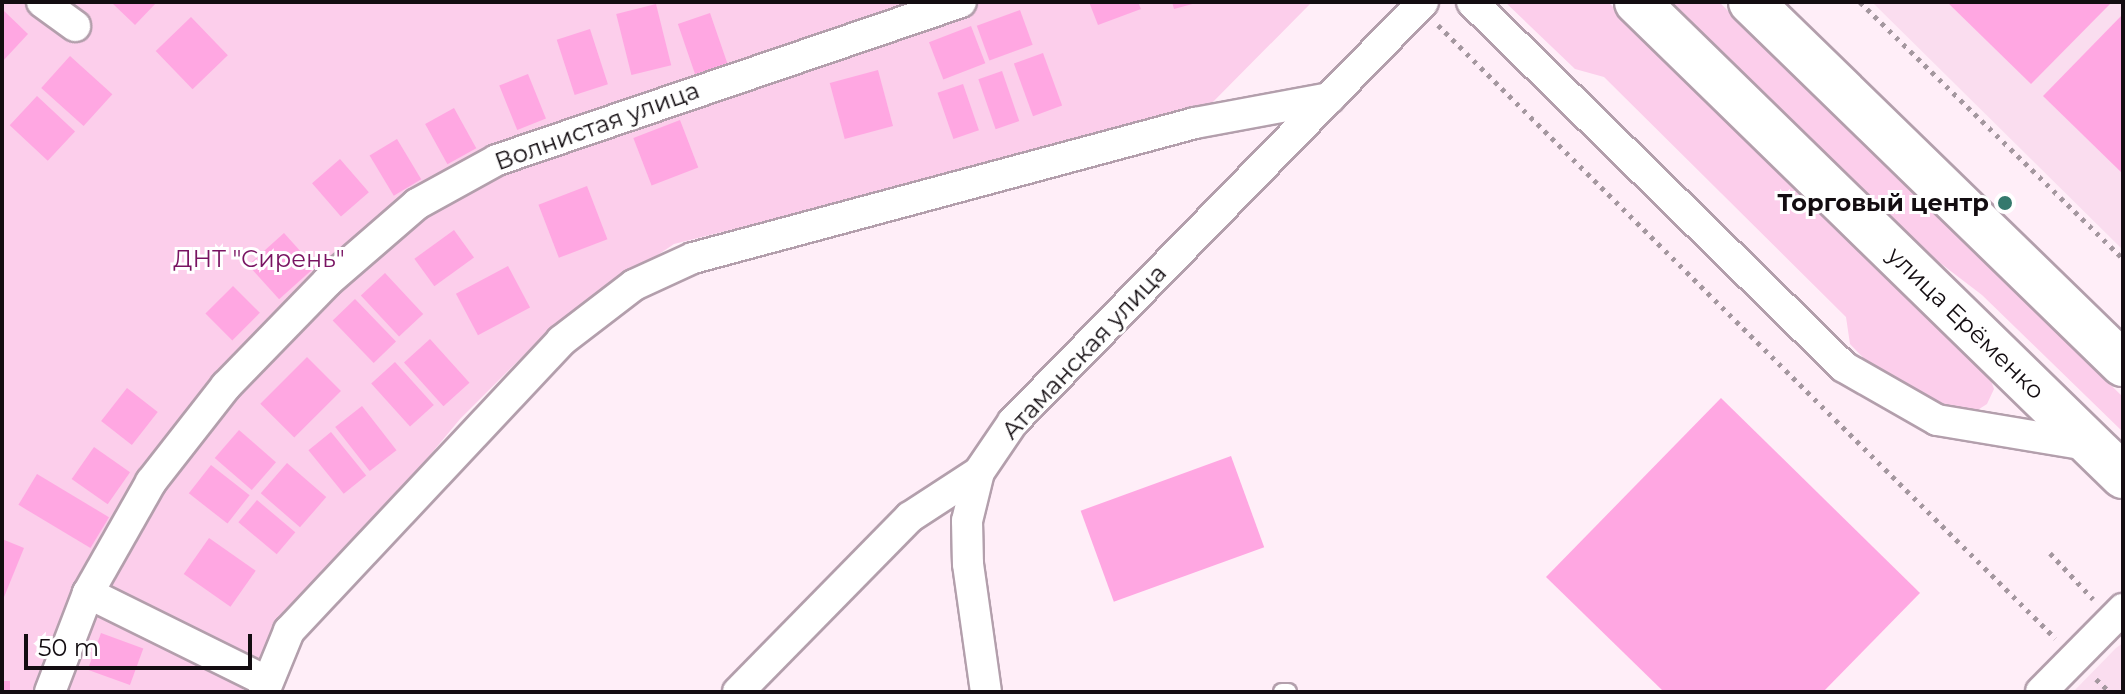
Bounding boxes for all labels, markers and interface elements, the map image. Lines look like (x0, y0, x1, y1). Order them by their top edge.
street label: Волнистая улица (491, 76, 703, 176)
place label: Торговый центр (1777, 189, 1989, 217)
marker: Торговый центр (1996, 194, 2014, 212)
street label: улица Ерёменко (1882, 241, 2050, 405)
park label: ДНТ "Сирень" (173, 245, 345, 273)
street label: Атаманская улица (996, 259, 1172, 445)
scale bar (28, 618, 256, 668)
text: 50 m (38, 633, 99, 662)

